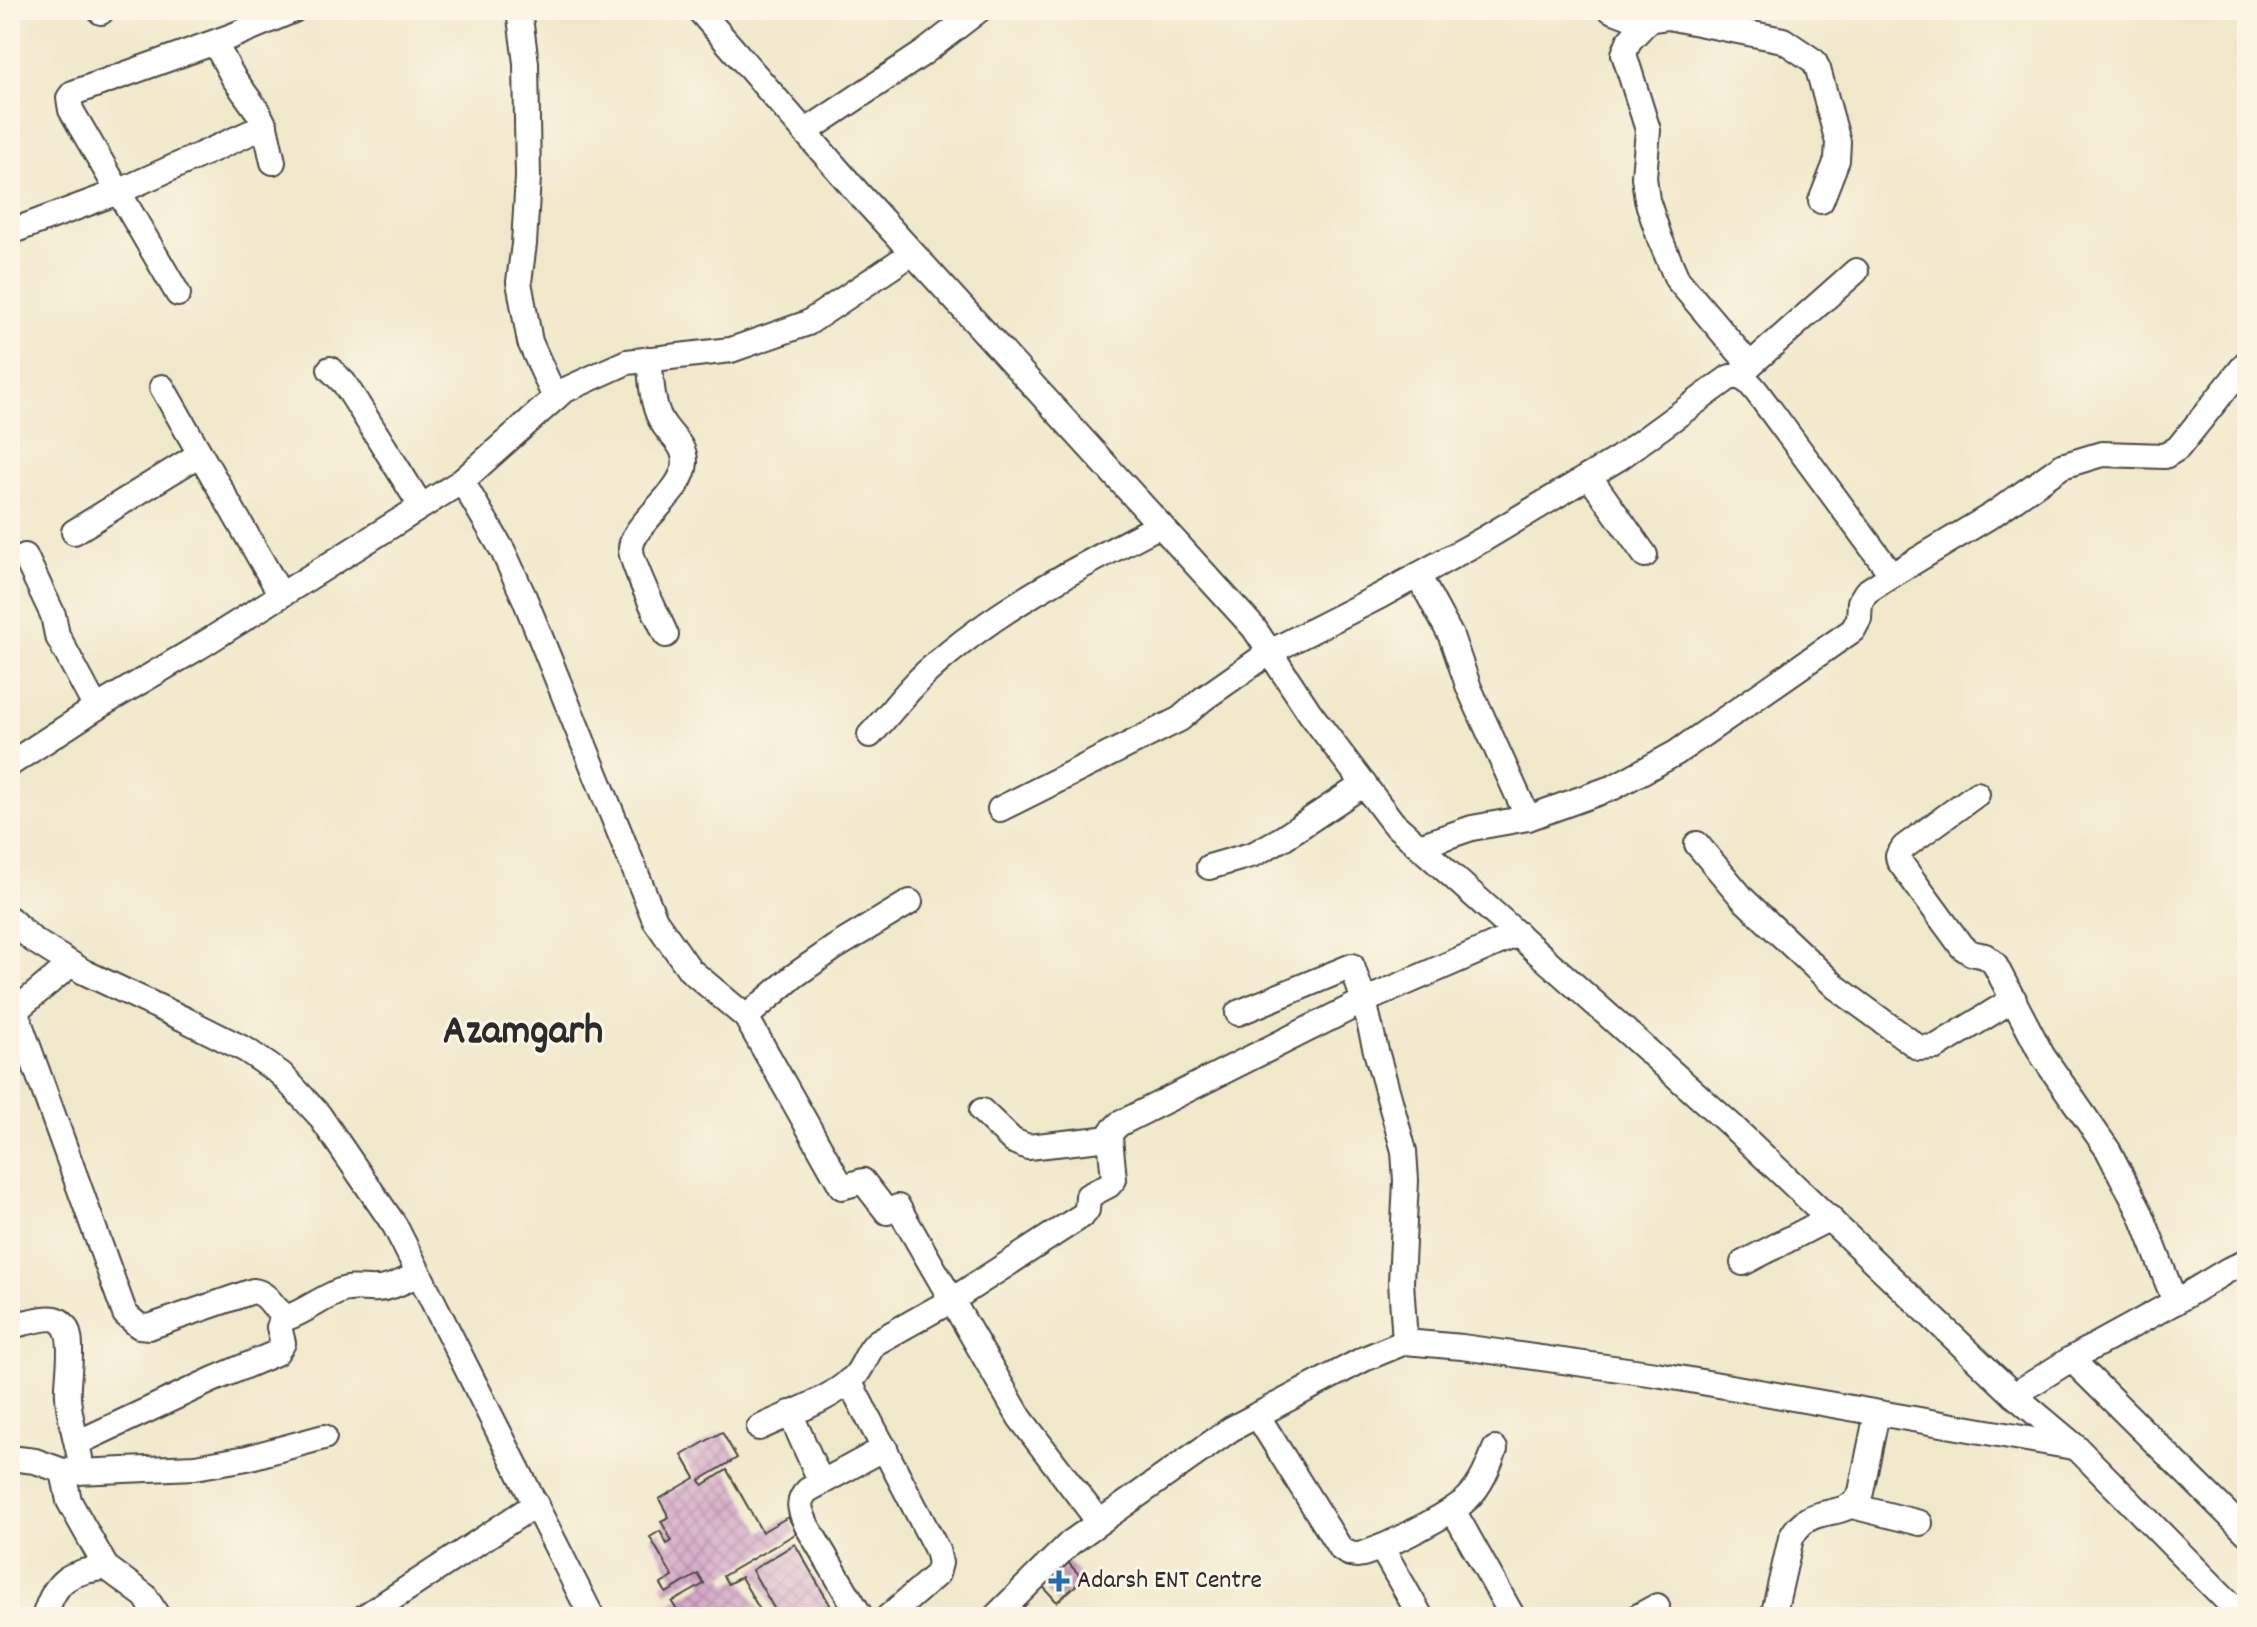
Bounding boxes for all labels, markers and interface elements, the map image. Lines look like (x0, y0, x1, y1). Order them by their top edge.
district label: Azamgarh (443, 1004, 603, 1064)
place label: Adarsh ENT Centre (1077, 1563, 1262, 1600)
marker: Adarsh ENT Centre (1048, 1570, 1070, 1592)

